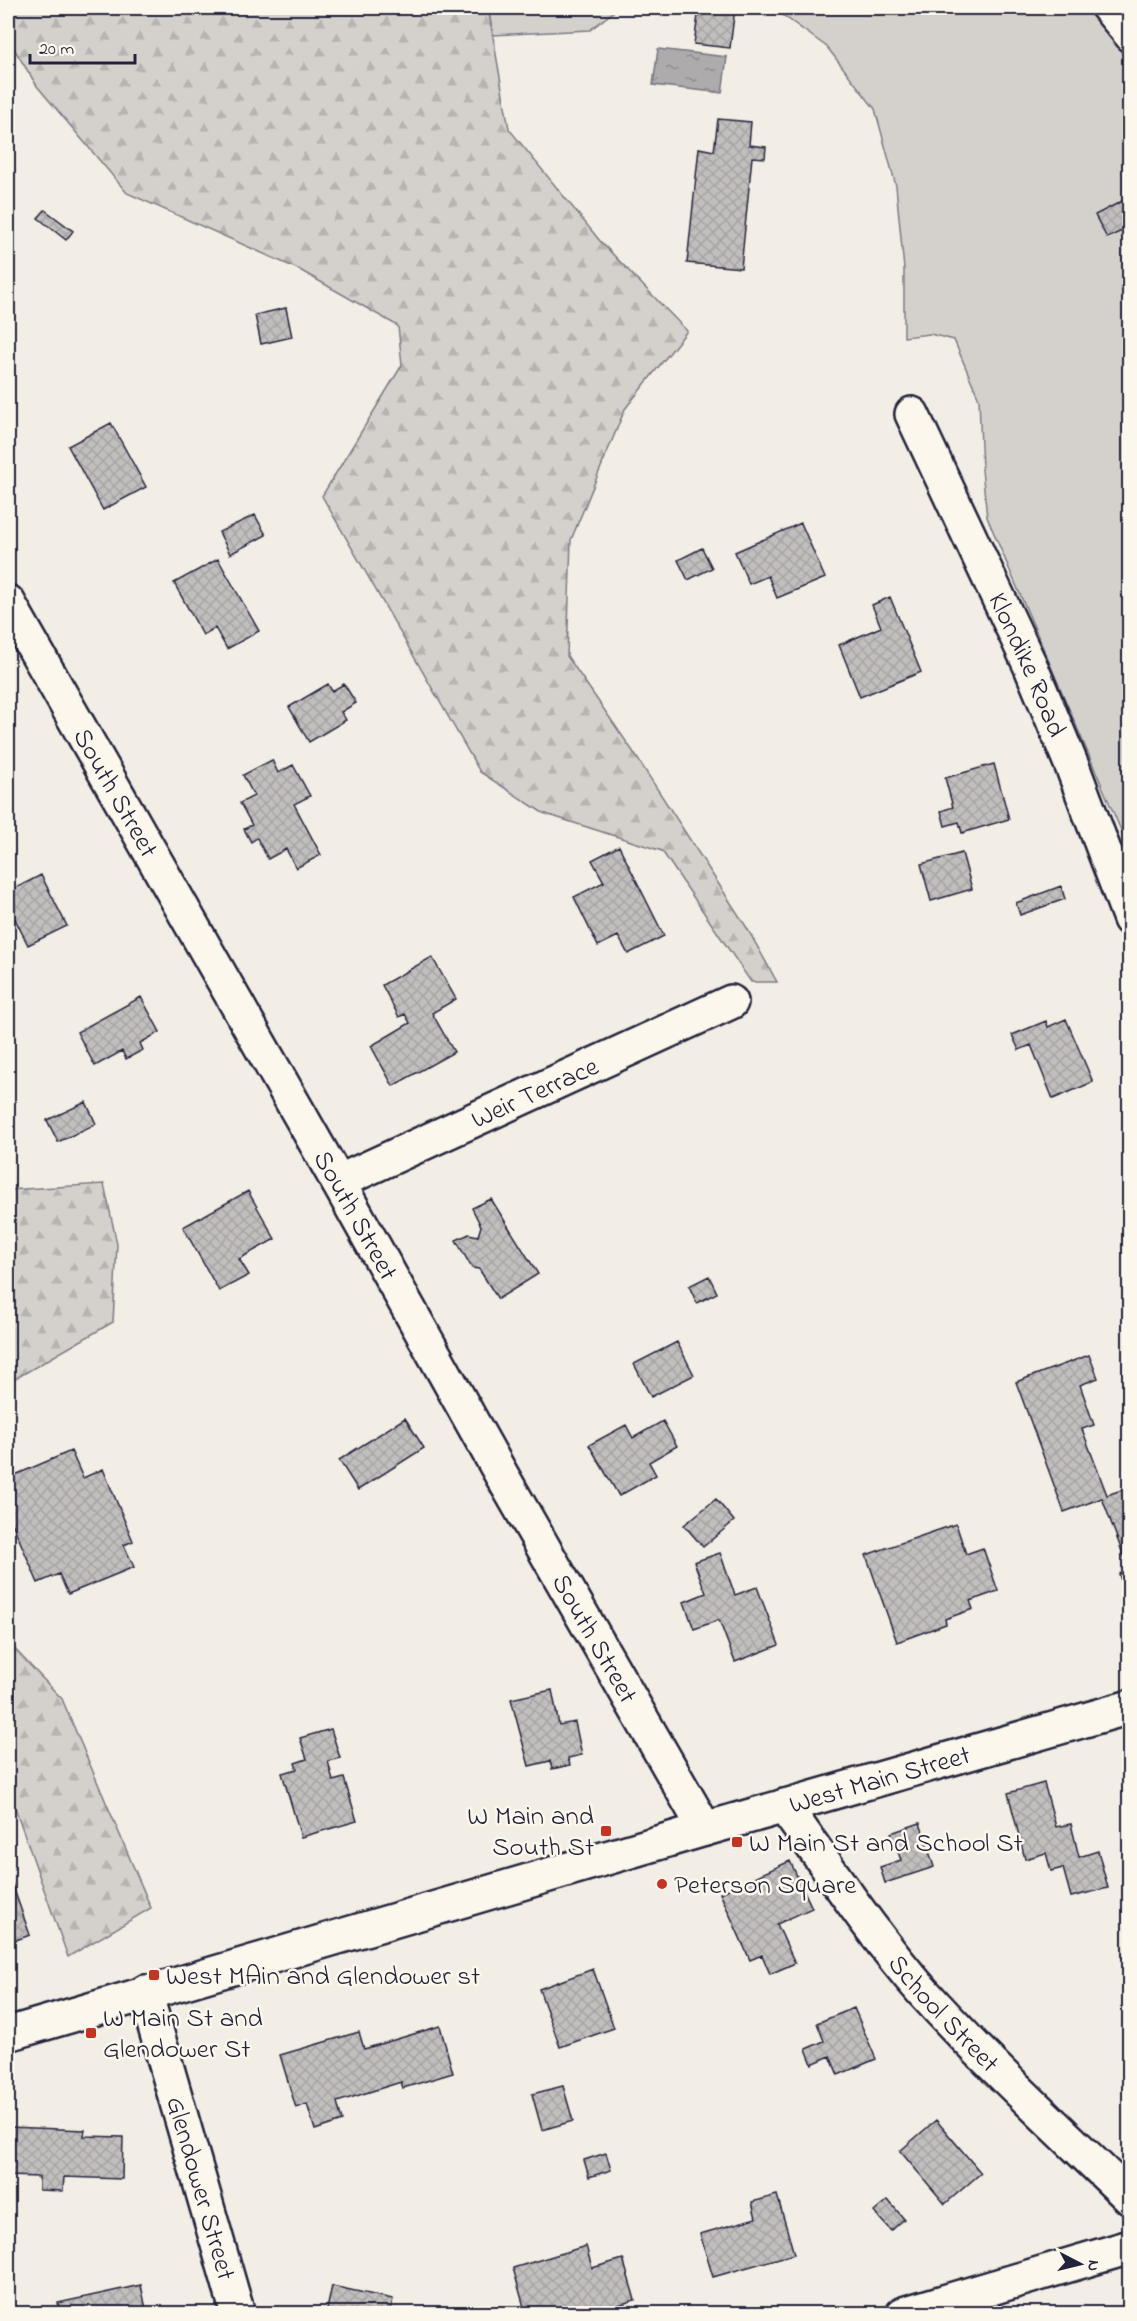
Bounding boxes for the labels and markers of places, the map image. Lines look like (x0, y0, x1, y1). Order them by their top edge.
place label: W Main and South St (467, 1798, 594, 1868)
marker: W Main and South St (599, 1824, 613, 1838)
place label: W Main St and School St (749, 1825, 1023, 1864)
marker: W Main St and School St (730, 1835, 744, 1849)
place label: Peterson Square (674, 1867, 857, 1906)
marker: Peterson Square (655, 1877, 669, 1891)
place label: West MAin and Glendower st (166, 1958, 480, 1997)
marker: West MAin and Glendower st (147, 1968, 161, 1982)
place label: W Main St and Glendower St (103, 2000, 263, 2070)
marker: W Main St and Glendower St (84, 2026, 98, 2040)

